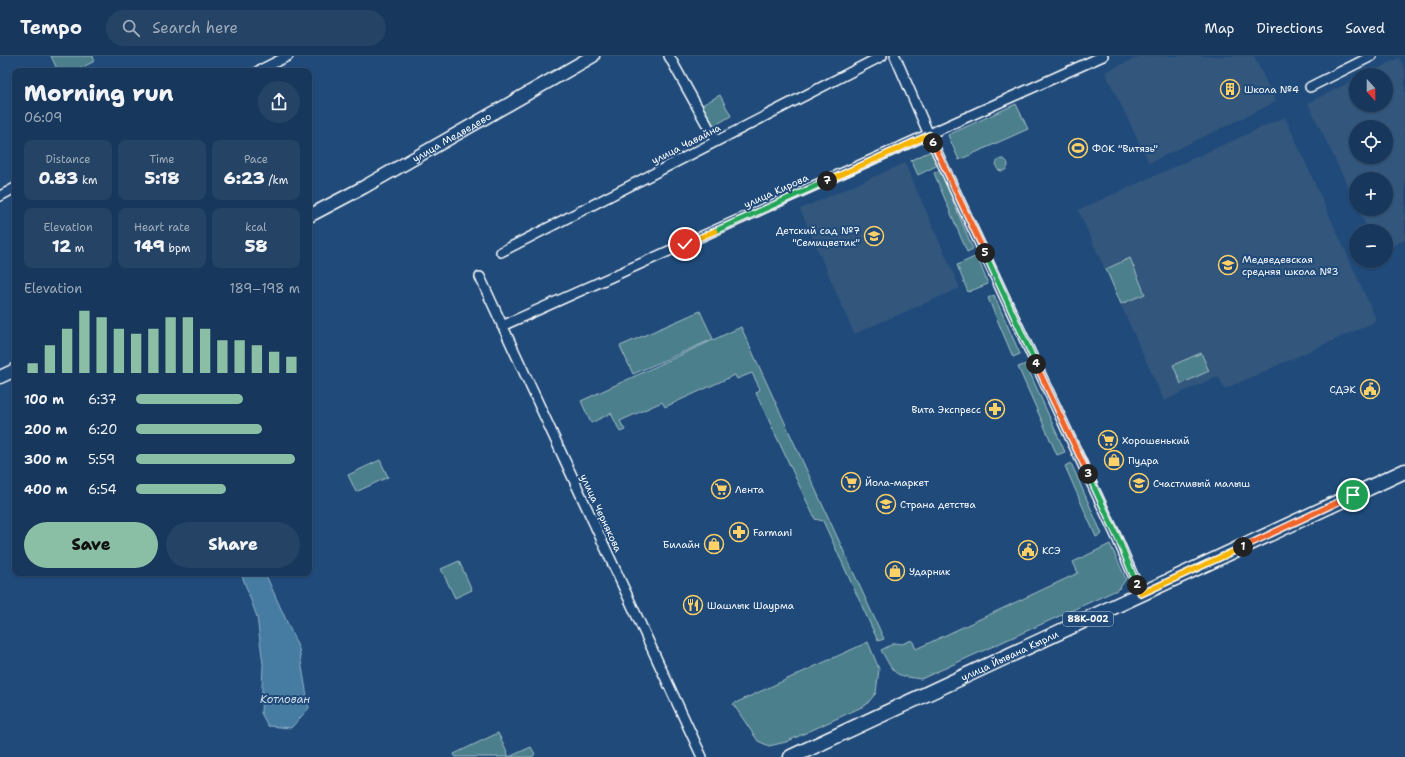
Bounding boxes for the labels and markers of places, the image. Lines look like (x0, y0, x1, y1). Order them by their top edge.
building icon: Школа №4 (1219, 78, 1241, 100)
place label: Школа №4 (1244, 83, 1299, 96)
pin: 6 (923, 133, 943, 153)
sports icon: ФОК "Витязь" (1067, 137, 1089, 159)
place label: ФОК "Витязь" (1092, 142, 1158, 155)
pin: 7 (817, 171, 837, 191)
place label: Детский сад №7 "Семицветик" (776, 224, 860, 249)
school or university icon: Детский сад №7 "Семицветик" (863, 225, 885, 247)
pin (668, 227, 702, 261)
pin: 5 (975, 243, 995, 263)
place label: Медведевская средняя школа №3 (1242, 253, 1339, 278)
school or university icon: Медведевская средняя школа №3 (1217, 254, 1239, 276)
pin: 4 (1026, 354, 1046, 374)
public building icon: СДЭК (1359, 378, 1381, 400)
place label: СДЭК (1330, 383, 1357, 396)
pharmacy icon: Вита Экспресс (984, 398, 1006, 420)
place label: Вита Экспресс (912, 403, 981, 416)
supermarket icon: Хорошенький (1097, 429, 1119, 451)
place label: Хорошенький (1122, 434, 1190, 447)
shop icon: Пудра (1103, 449, 1125, 471)
place label: Пудра (1128, 454, 1159, 467)
pin: 3 (1078, 464, 1098, 484)
supermarket icon: Йола-маркет (840, 471, 862, 493)
school or university icon: Счастливый малыш (1128, 472, 1150, 494)
place label: Йола-маркет (865, 476, 930, 489)
place label: Счастливый малыш (1153, 477, 1250, 490)
supermarket icon: Лента (710, 478, 732, 500)
pin (1336, 478, 1370, 512)
place label: Лента (735, 483, 765, 496)
school or university icon: Страна детства (875, 493, 897, 515)
place label: Страна детства (900, 498, 976, 511)
pharmacy icon: Farmani (728, 521, 750, 543)
place label: Farmani (753, 526, 792, 539)
shop icon: Билайн (703, 533, 725, 555)
pin: 1 (1233, 537, 1253, 557)
place label: Билайн (663, 538, 700, 551)
public building icon: КСЭ (1017, 539, 1039, 561)
place label: КСЭ (1042, 544, 1061, 557)
shop icon: Ударник (884, 560, 906, 582)
place label: Ударник (909, 565, 951, 578)
pin: 2 (1127, 575, 1147, 595)
restaurant icon: Шашлык Шаурма (682, 594, 704, 616)
place label: Шашлык Шаурма (707, 599, 795, 612)

